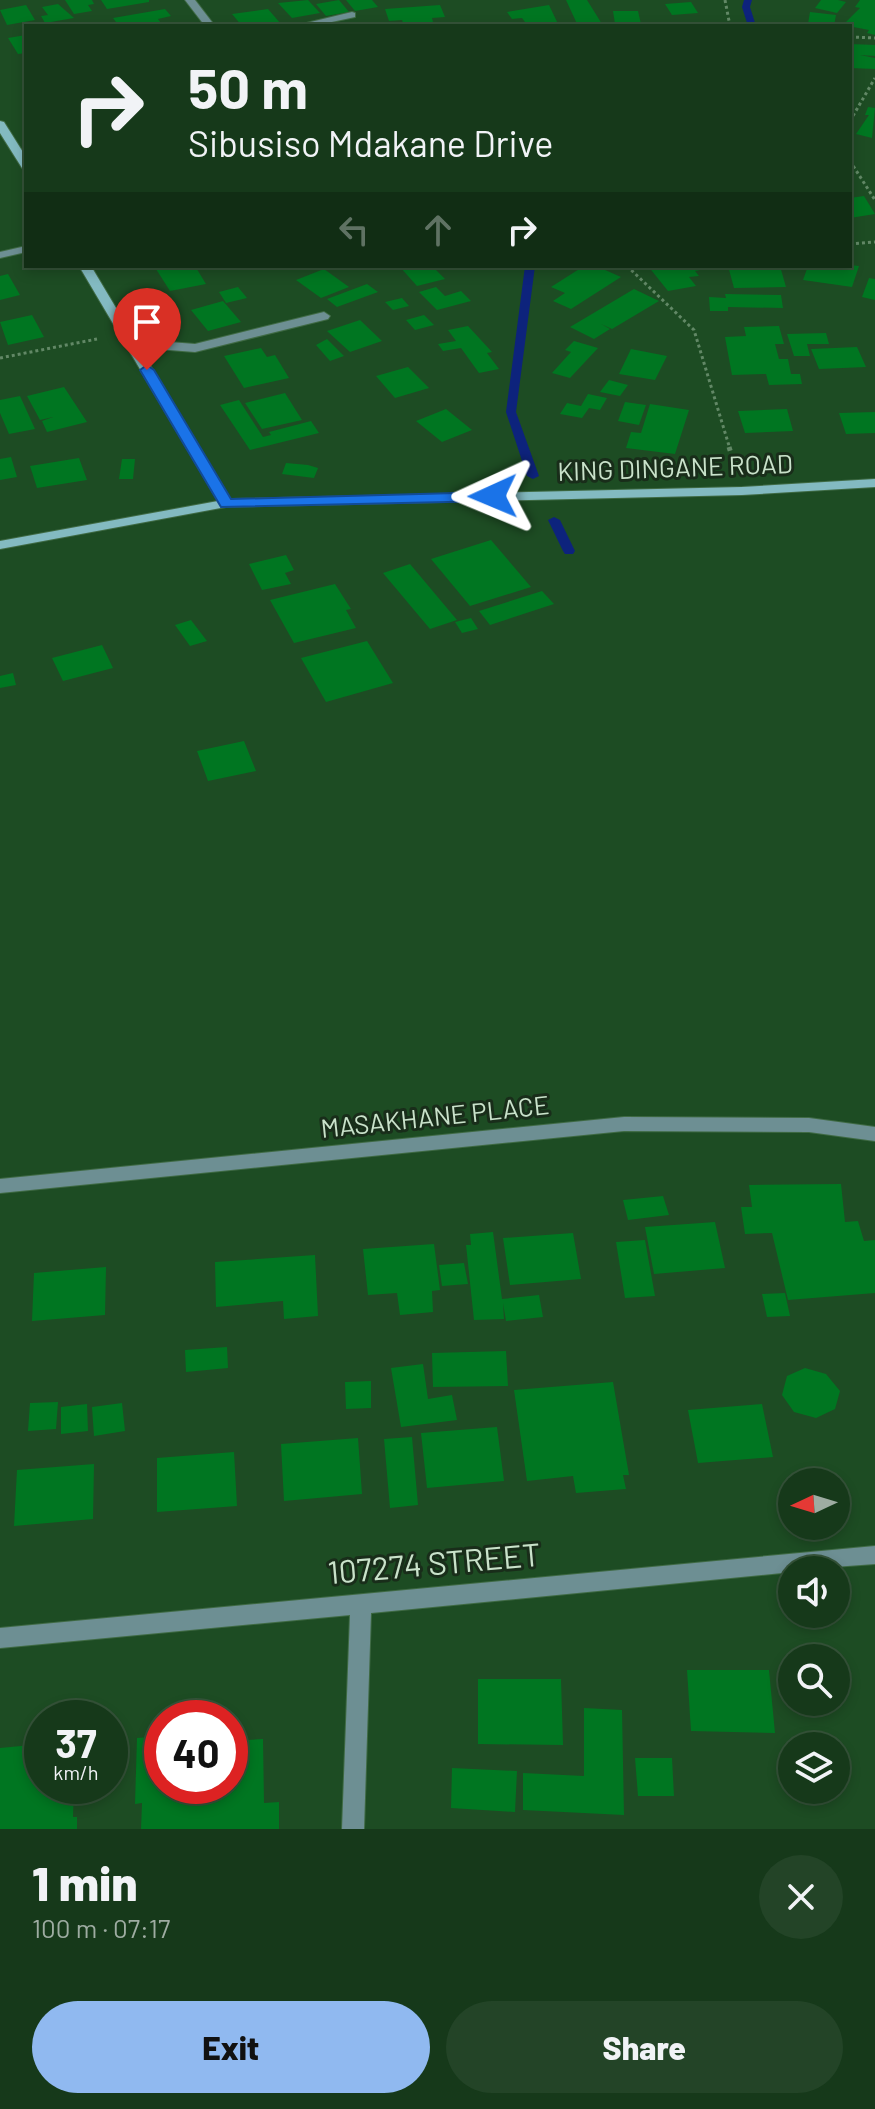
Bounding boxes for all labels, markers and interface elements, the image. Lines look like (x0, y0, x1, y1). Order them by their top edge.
text: 50 m (188, 53, 308, 120)
icon: right (56, 56, 160, 160)
text: Sibusiso Mdakane Drive (188, 121, 553, 164)
icon: left (332, 208, 376, 252)
icon: ahead (416, 208, 460, 252)
icon: right (500, 208, 544, 252)
pin (113, 288, 181, 370)
icon: arrive (125, 300, 169, 344)
street label: KING DINGANE ROAD (557, 447, 793, 486)
position arrow (451, 454, 535, 538)
street label: MASAKHANE PLACE (319, 1088, 551, 1143)
north arrow (778, 1468, 850, 1540)
map controls (778, 1468, 850, 1804)
street label: 107274 STREET (326, 1534, 542, 1590)
button: sound (778, 1556, 850, 1628)
button: search (778, 1644, 850, 1716)
speed limit sign: 40 (144, 1700, 248, 1804)
text: 37 (55, 1718, 97, 1766)
button: layers (778, 1732, 850, 1804)
text: km/h (53, 1760, 99, 1784)
text: 1 min (32, 1853, 138, 1911)
button: close (759, 1855, 843, 1939)
text: 100 m · 07:17 (32, 1912, 170, 1943)
button: Exit (32, 2001, 430, 2093)
button: Share (446, 2001, 843, 2093)

